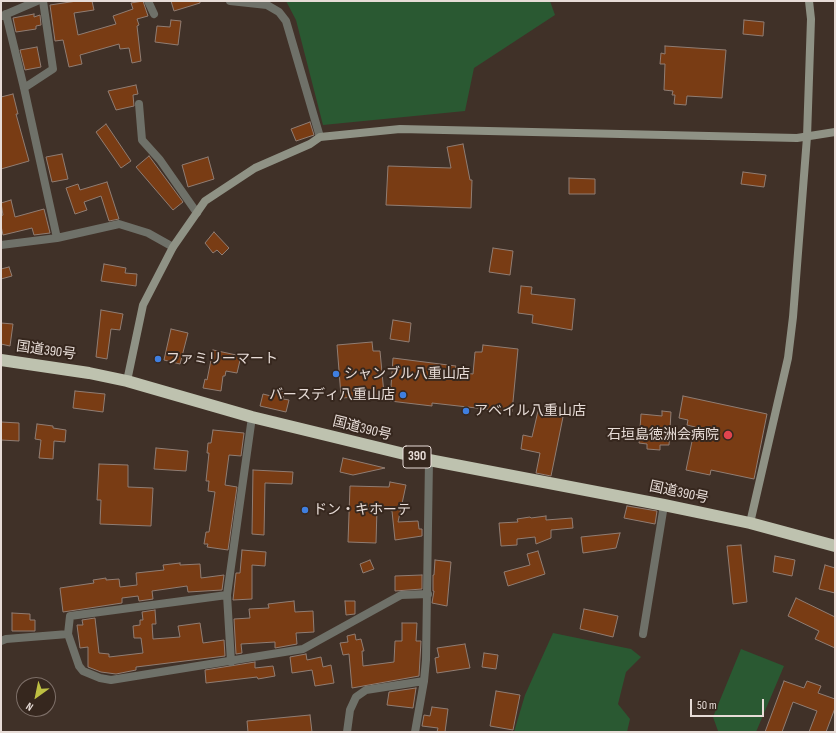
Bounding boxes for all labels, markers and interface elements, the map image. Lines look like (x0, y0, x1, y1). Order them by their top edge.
street label: 国道390号 (15, 338, 77, 364)
place label: ファミリーマート (166, 351, 278, 367)
marker: ファミリーマート (153, 354, 163, 364)
place label: シャンブル八重山店 (344, 366, 470, 382)
marker: シャンブル八重山店 (331, 369, 341, 379)
place label: バースディ八重山店 (269, 387, 395, 403)
marker: バースディ八重山店 (398, 390, 408, 400)
place label: アベイル八重山店 (474, 403, 586, 419)
marker: アベイル八重山店 (461, 406, 471, 416)
street label: 国道390号 (331, 414, 393, 444)
place label: 石垣島徳洲会病院 (607, 427, 719, 443)
marker: 石垣島徳洲会病院 (722, 429, 734, 441)
road number: 390 (403, 446, 431, 468)
street label: 国道390号 (648, 479, 710, 507)
place label: ドン・キホーテ (313, 502, 411, 518)
marker: ドン・キホーテ (300, 505, 310, 515)
north arrow (16, 677, 56, 717)
scale bar (692, 691, 766, 717)
text: 50 m (697, 698, 717, 713)
text: N (24, 700, 36, 714)

